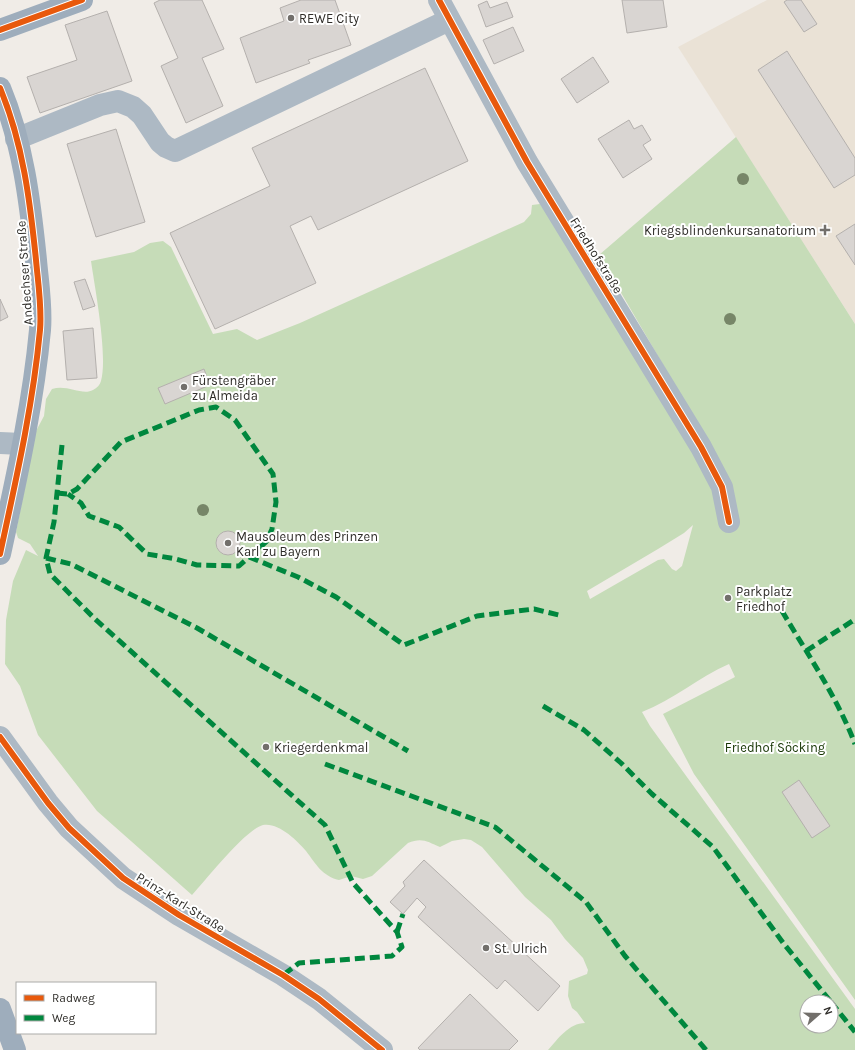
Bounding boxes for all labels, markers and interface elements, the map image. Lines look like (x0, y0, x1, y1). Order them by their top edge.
place label: REWE City (299, 11, 359, 26)
marker: REWE City (286, 13, 296, 23)
street label: Friedhofstraße (567, 214, 626, 296)
street label: Andechser Straße (13, 220, 36, 326)
place label: Kriegsblindenkursanatorium (644, 223, 816, 238)
marker: Kriegsblindenkursanatorium (819, 224, 831, 236)
place label: Fürstengräber zu Almeida (192, 373, 276, 403)
marker: Fürstengräber zu Almeida (179, 382, 189, 392)
place label: Mausoleum des Prinzen Karl zu Bayern (236, 529, 378, 559)
marker: Mausoleum des Prinzen Karl zu Bayern (223, 538, 233, 548)
place label: Parkplatz Friedhof (736, 584, 792, 614)
marker: Parkplatz Friedhof (723, 593, 733, 603)
place label: Kriegerdenkmal (274, 740, 368, 755)
park label: Friedhof Söcking (725, 740, 826, 755)
marker: Kriegerdenkmal (261, 742, 271, 752)
street label: Prinz-Karl-Straße (134, 869, 228, 936)
place label: St. Ulrich (494, 941, 547, 956)
marker: St. Ulrich (481, 943, 491, 953)
legend (16, 982, 156, 1034)
text: Radweg (52, 991, 95, 1005)
north arrow (799, 994, 839, 1034)
text: N (820, 1005, 835, 1017)
text: Weg (52, 1011, 76, 1025)

